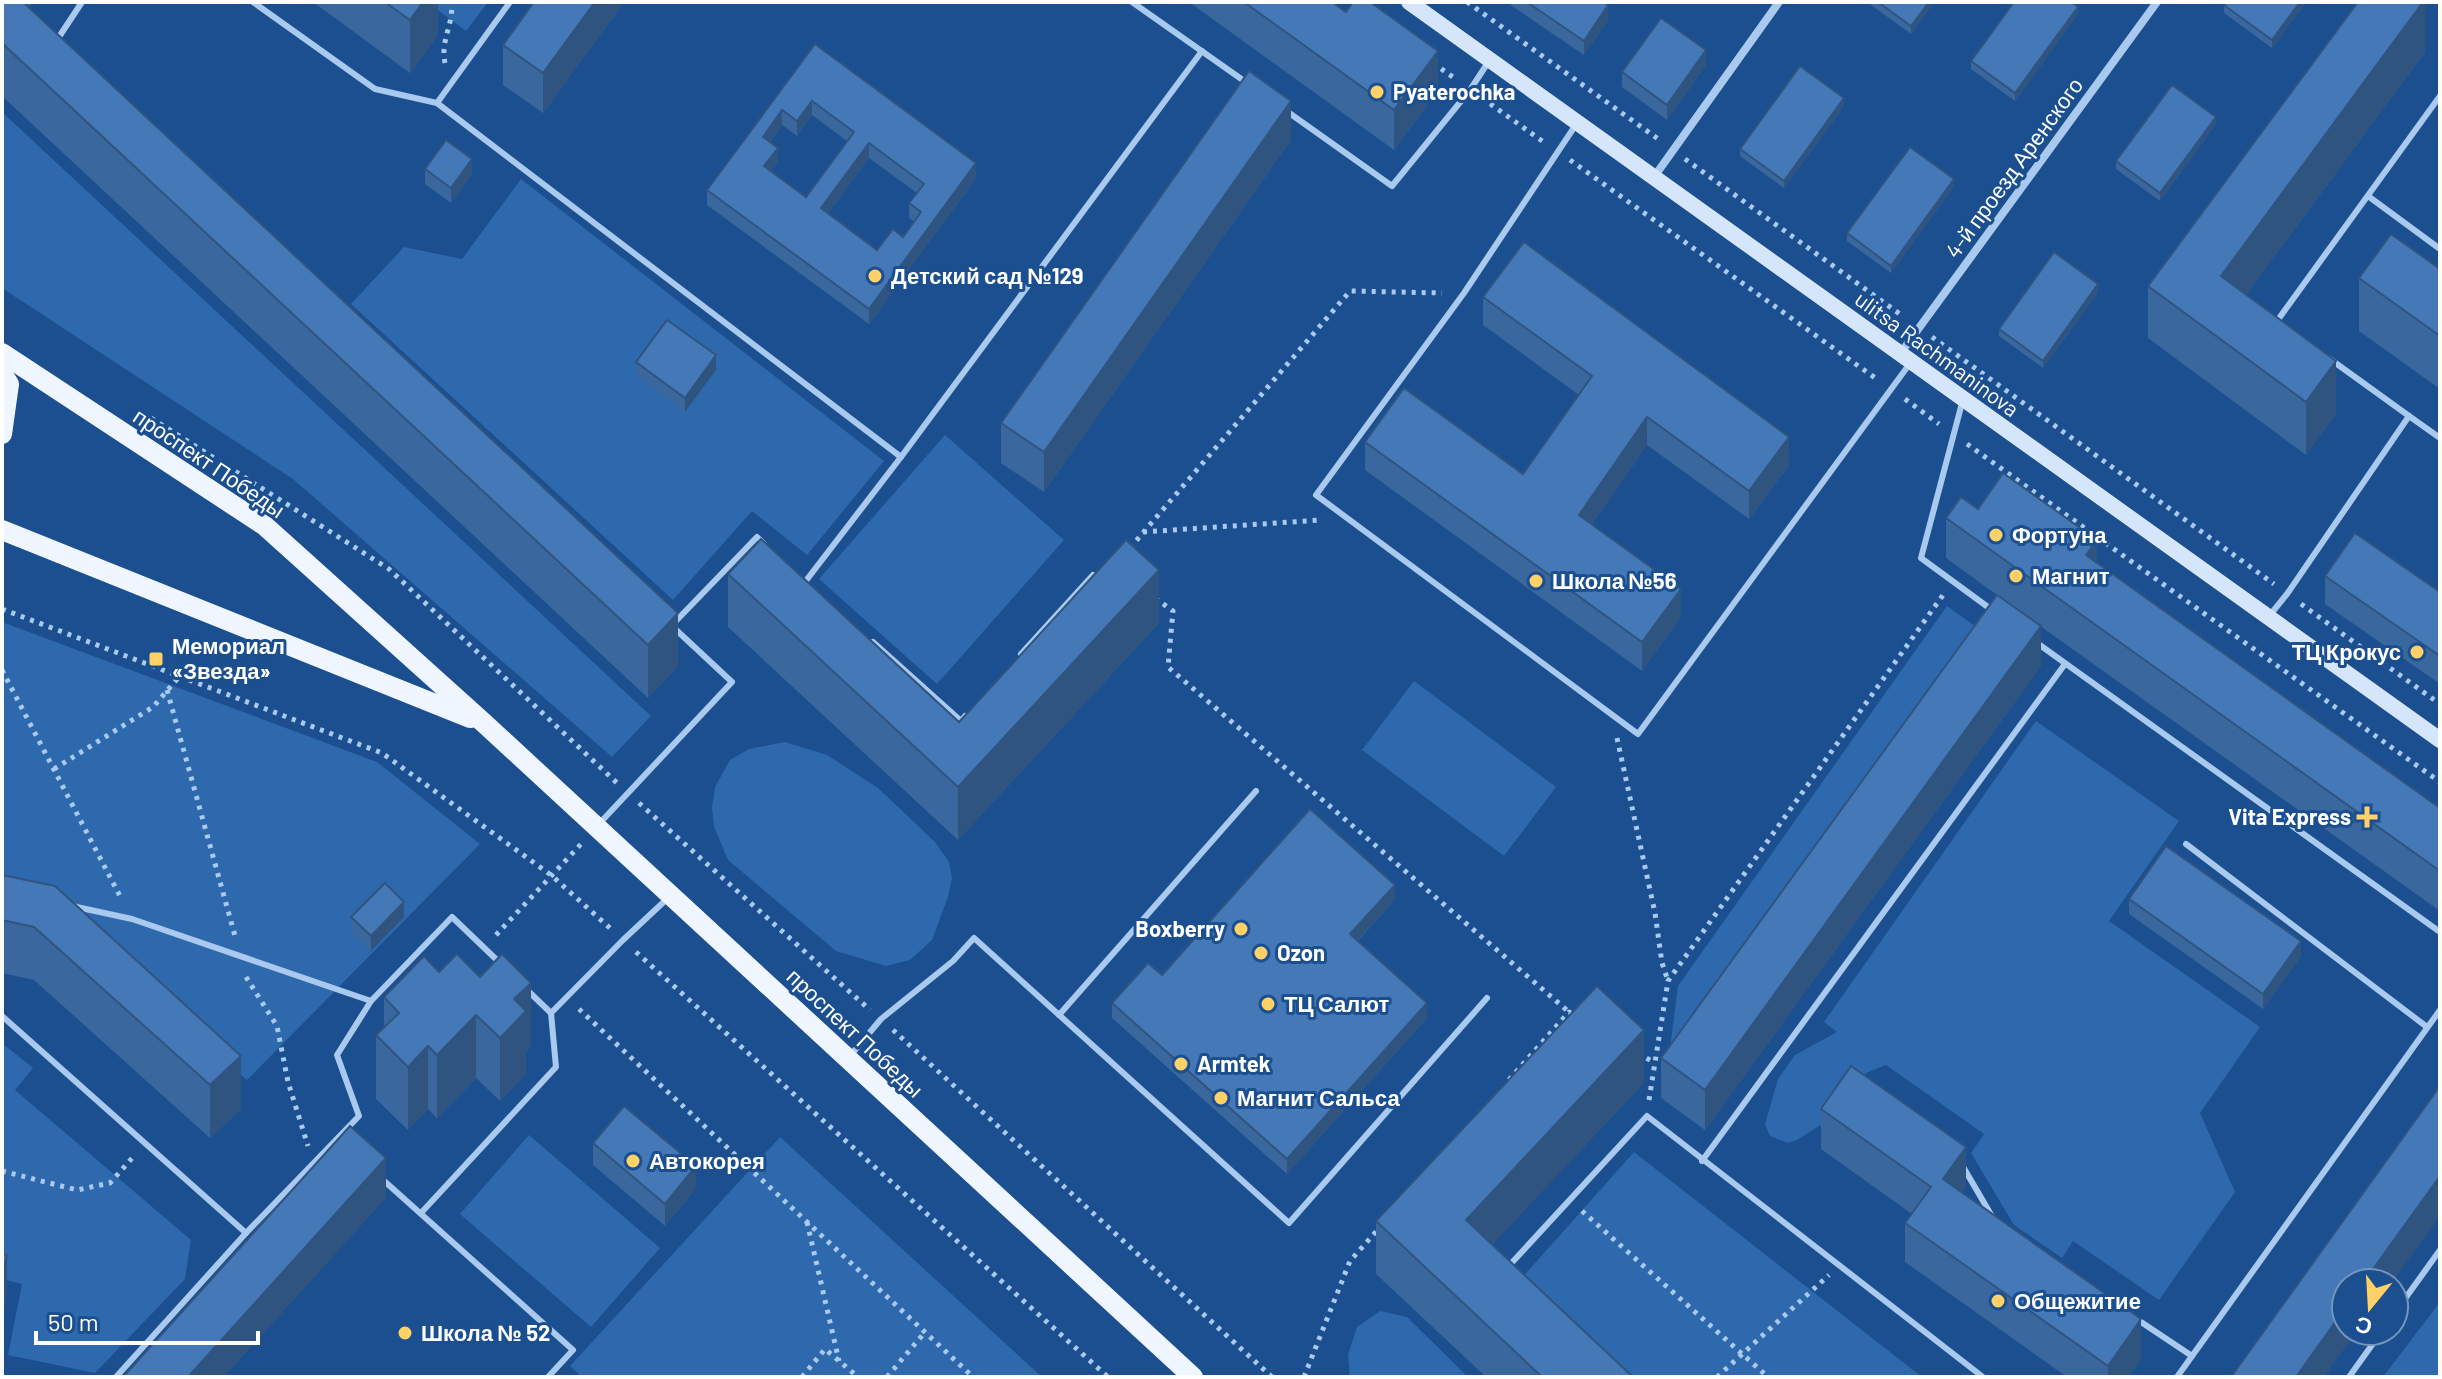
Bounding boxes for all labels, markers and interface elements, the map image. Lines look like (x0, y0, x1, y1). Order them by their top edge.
street label: 4-й проезд Аренского (1939, 72, 2088, 263)
place label: Pyaterochka (1393, 78, 1515, 104)
marker: Pyaterochka (1368, 83, 1386, 101)
place label: Детский сад №129 (891, 262, 1084, 289)
marker: Детский сад №129 (866, 267, 884, 285)
street label: ulitsa Rachmaninova (1851, 285, 2025, 421)
street label: проспект Победы (128, 402, 290, 523)
place label: Фортуна (2012, 521, 2107, 548)
marker: Фортуна (1987, 526, 2005, 544)
place label: Магнит (2032, 562, 2110, 588)
place label: Школа №56 (1552, 567, 1677, 593)
marker: Магнит (2007, 567, 2025, 585)
marker: Школа №56 (1527, 572, 1545, 590)
place label: Мемориал «Звезда» (172, 632, 285, 684)
place label: ТЦ Крокус (2292, 638, 2401, 665)
marker: ТЦ Крокус (2408, 643, 2426, 661)
marker: Мемориал «Звезда» (147, 650, 165, 668)
place label: Vita Express (2228, 803, 2351, 829)
marker: Vita Express (2358, 808, 2376, 826)
place label: Boxberry (1135, 915, 1225, 941)
marker: Boxberry (1232, 920, 1250, 938)
place label: Ozon (1277, 939, 1325, 965)
marker: Ozon (1252, 944, 1270, 962)
street label: проспект Победы (782, 963, 929, 1103)
place label: ТЦ Салют (1284, 990, 1390, 1017)
marker: ТЦ Салют (1259, 995, 1277, 1013)
place label: Armtek (1197, 1050, 1271, 1076)
marker: Armtek (1172, 1055, 1190, 1073)
place label: Магнит Сальса (1237, 1084, 1400, 1110)
marker: Магнит Сальса (1212, 1089, 1230, 1107)
place label: Автокорея (649, 1147, 765, 1174)
marker: Автокорея (624, 1152, 642, 1170)
north arrow (2330, 1267, 2410, 1347)
place label: Общежитие (2014, 1287, 2141, 1314)
marker: Общежитие (1989, 1292, 2007, 1310)
scale bar (36, 1295, 258, 1345)
text: 50 m (48, 1307, 99, 1336)
text: С (2352, 1312, 2375, 1342)
place label: Школа № 52 (421, 1319, 550, 1345)
marker: Школа № 52 (396, 1324, 414, 1342)

